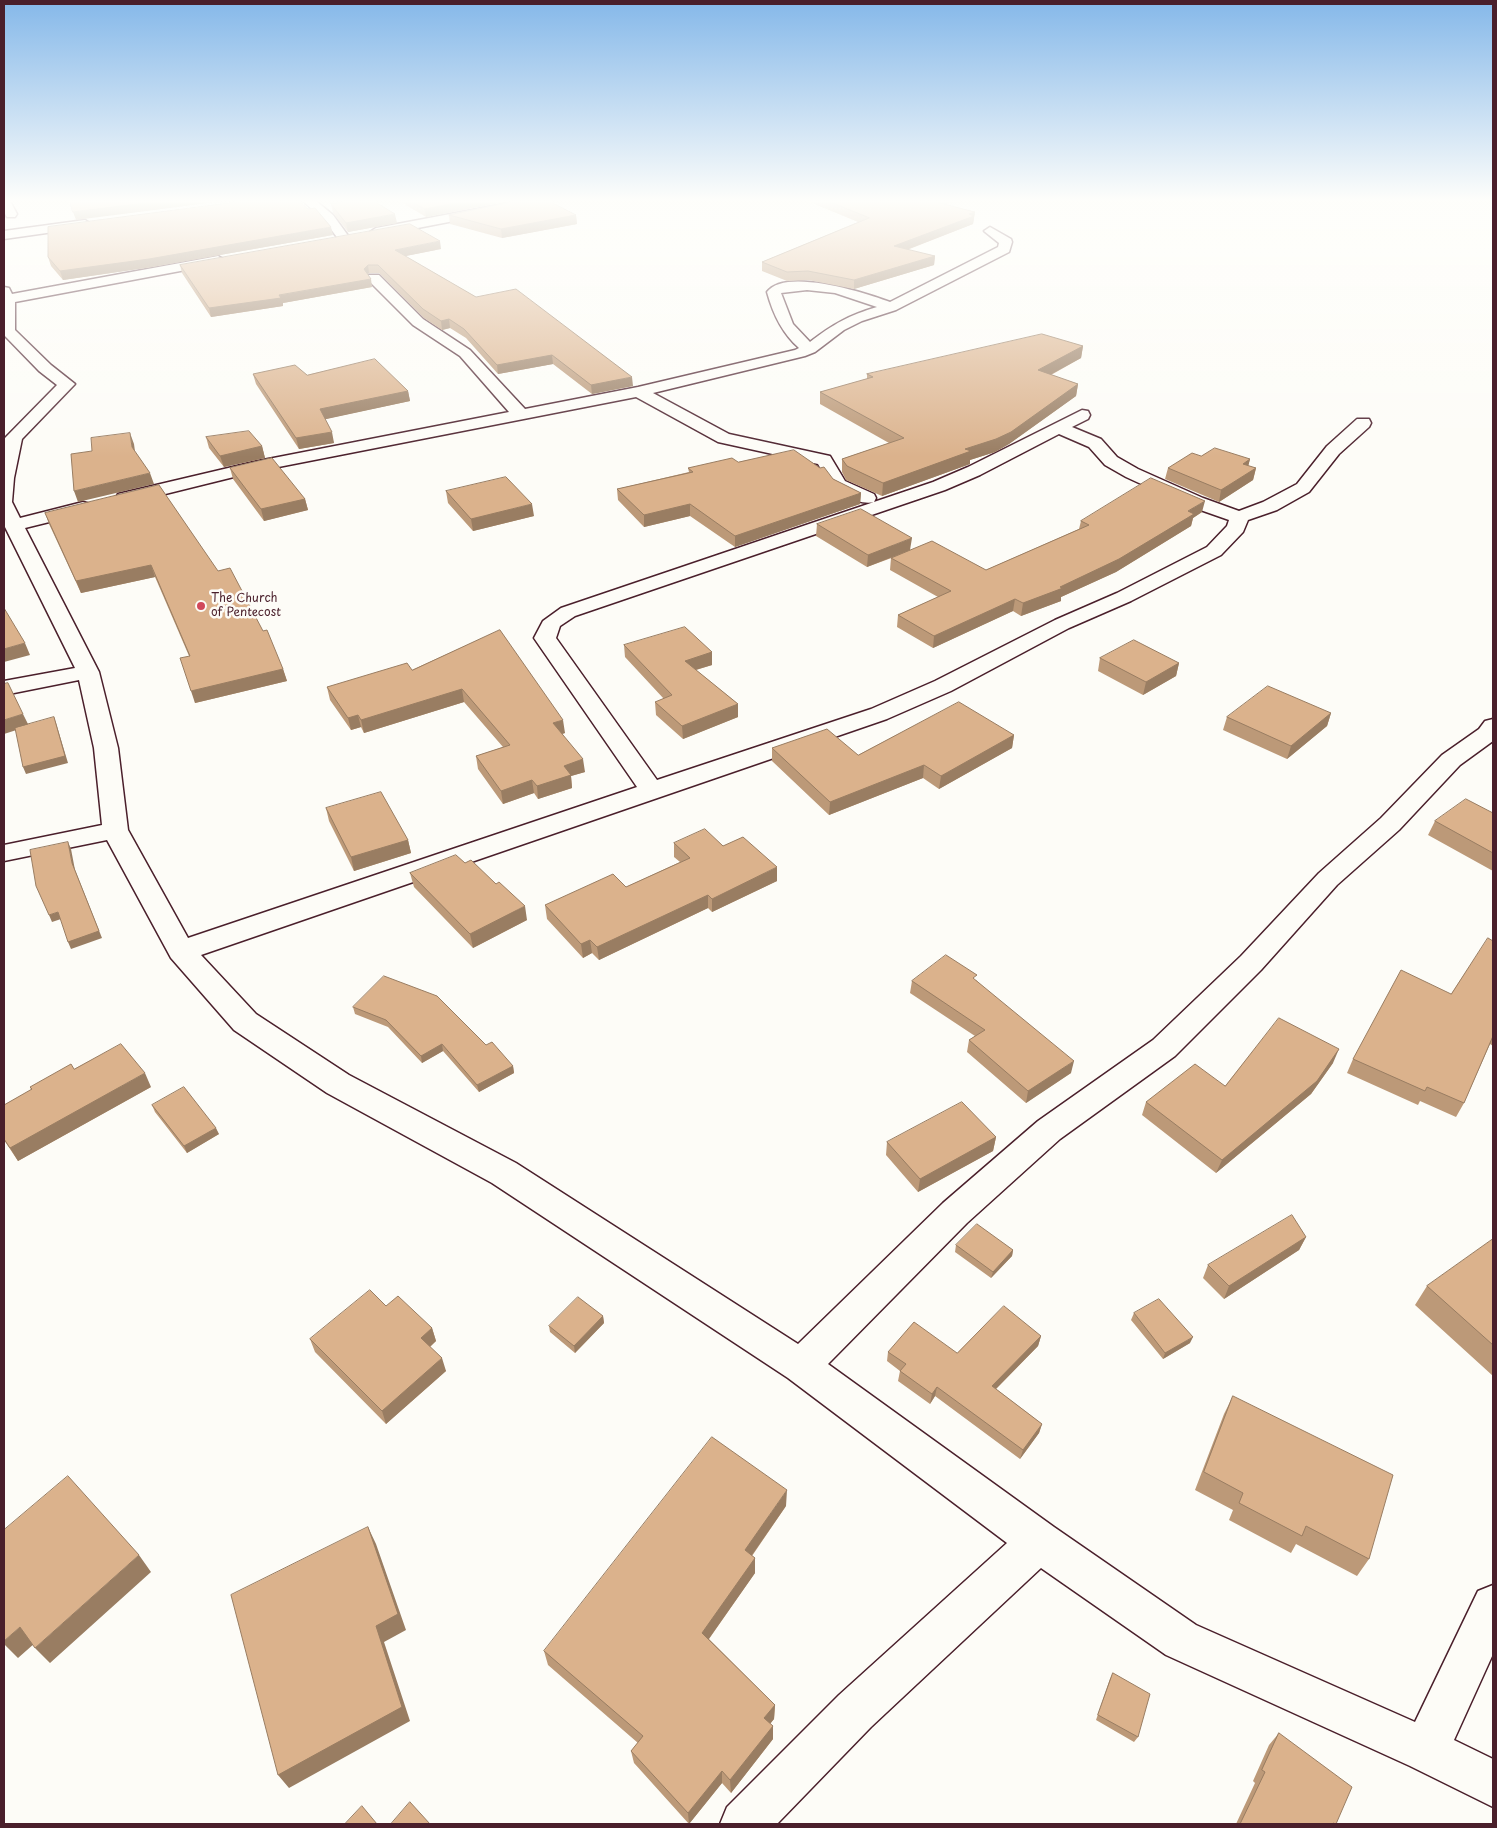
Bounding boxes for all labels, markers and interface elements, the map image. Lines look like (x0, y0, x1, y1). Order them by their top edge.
place label: The Church of Pentecost (211, 592, 281, 620)
marker: The Church of Pentecost (195, 600, 207, 612)

